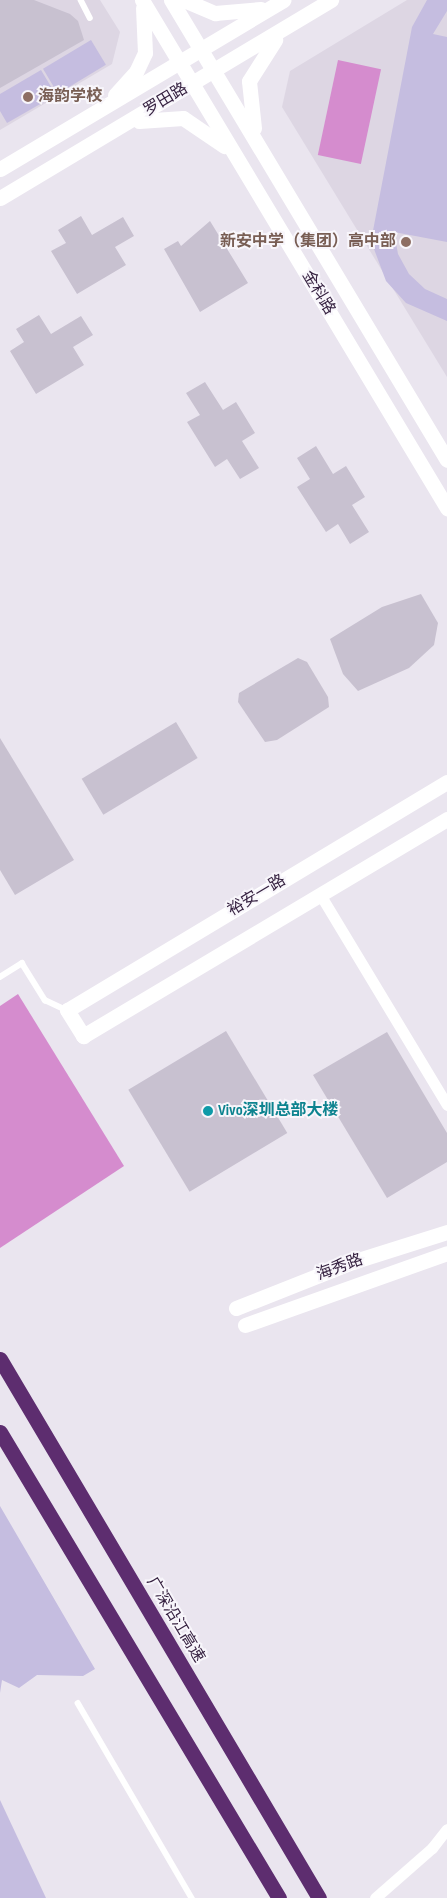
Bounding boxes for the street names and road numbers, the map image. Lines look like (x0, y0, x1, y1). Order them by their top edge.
street label: 罗田路 (140, 79, 192, 121)
street label: 金科路 (297, 267, 339, 319)
street label: 裕安一路 (225, 871, 289, 921)
street label: 海秀路 (314, 1251, 366, 1285)
street label: 广深沿江高速 (142, 1574, 208, 1666)

